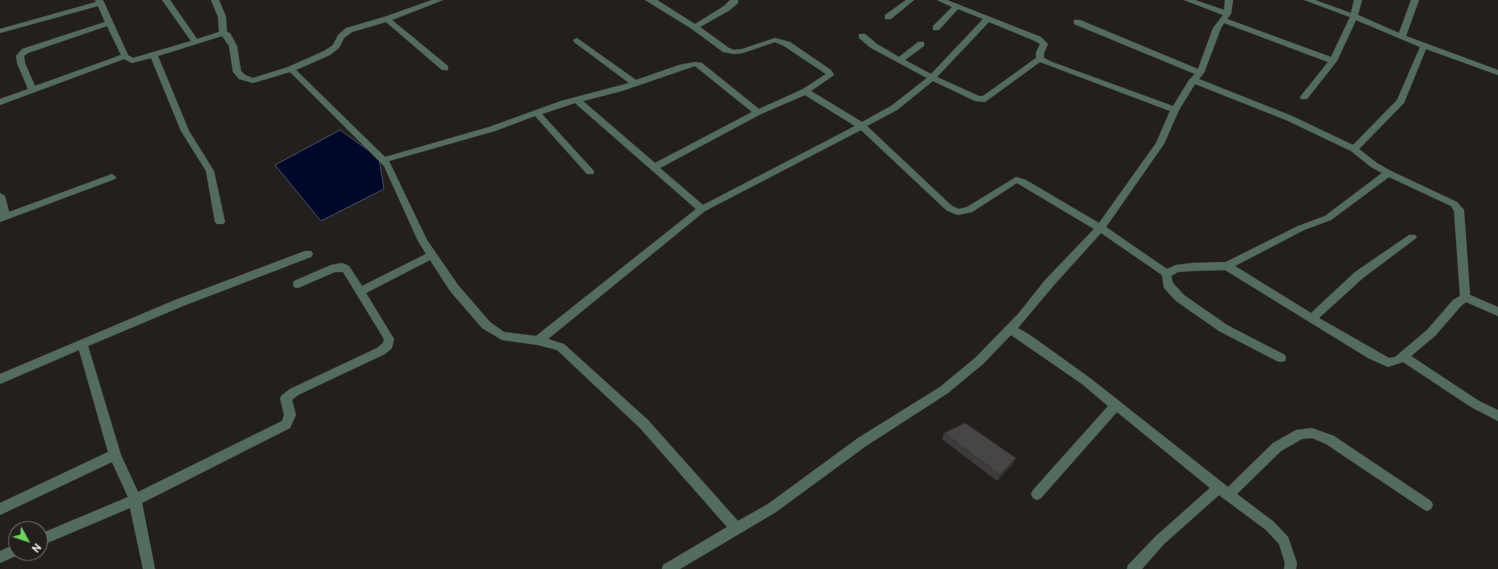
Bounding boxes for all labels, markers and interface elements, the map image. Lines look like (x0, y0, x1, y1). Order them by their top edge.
north arrow (8, 521, 48, 561)
text: N (29, 541, 44, 556)

